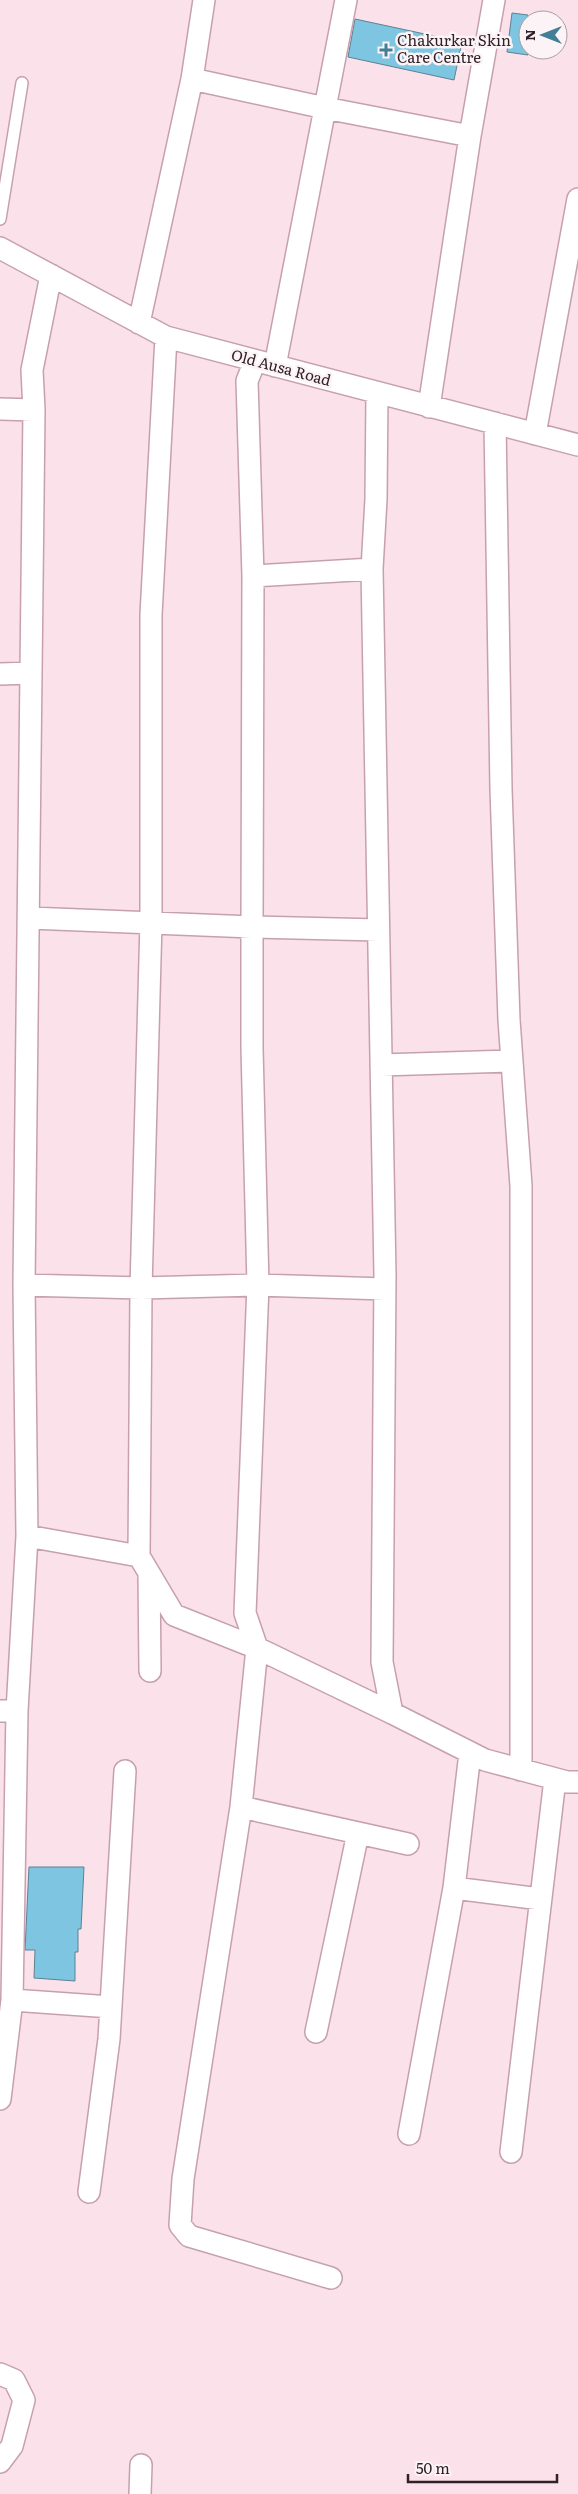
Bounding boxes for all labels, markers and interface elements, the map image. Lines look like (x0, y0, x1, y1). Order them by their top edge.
north arrow (518, 10, 568, 60)
place label: Chakurkar Skin Care Centre (397, 28, 511, 68)
text: N (519, 29, 539, 41)
marker: Chakurkar Skin Care Centre (379, 43, 393, 57)
street label: Old Ausa Road (229, 342, 334, 391)
scale bar (408, 2452, 557, 2484)
text: 50 m (416, 2456, 450, 2479)

